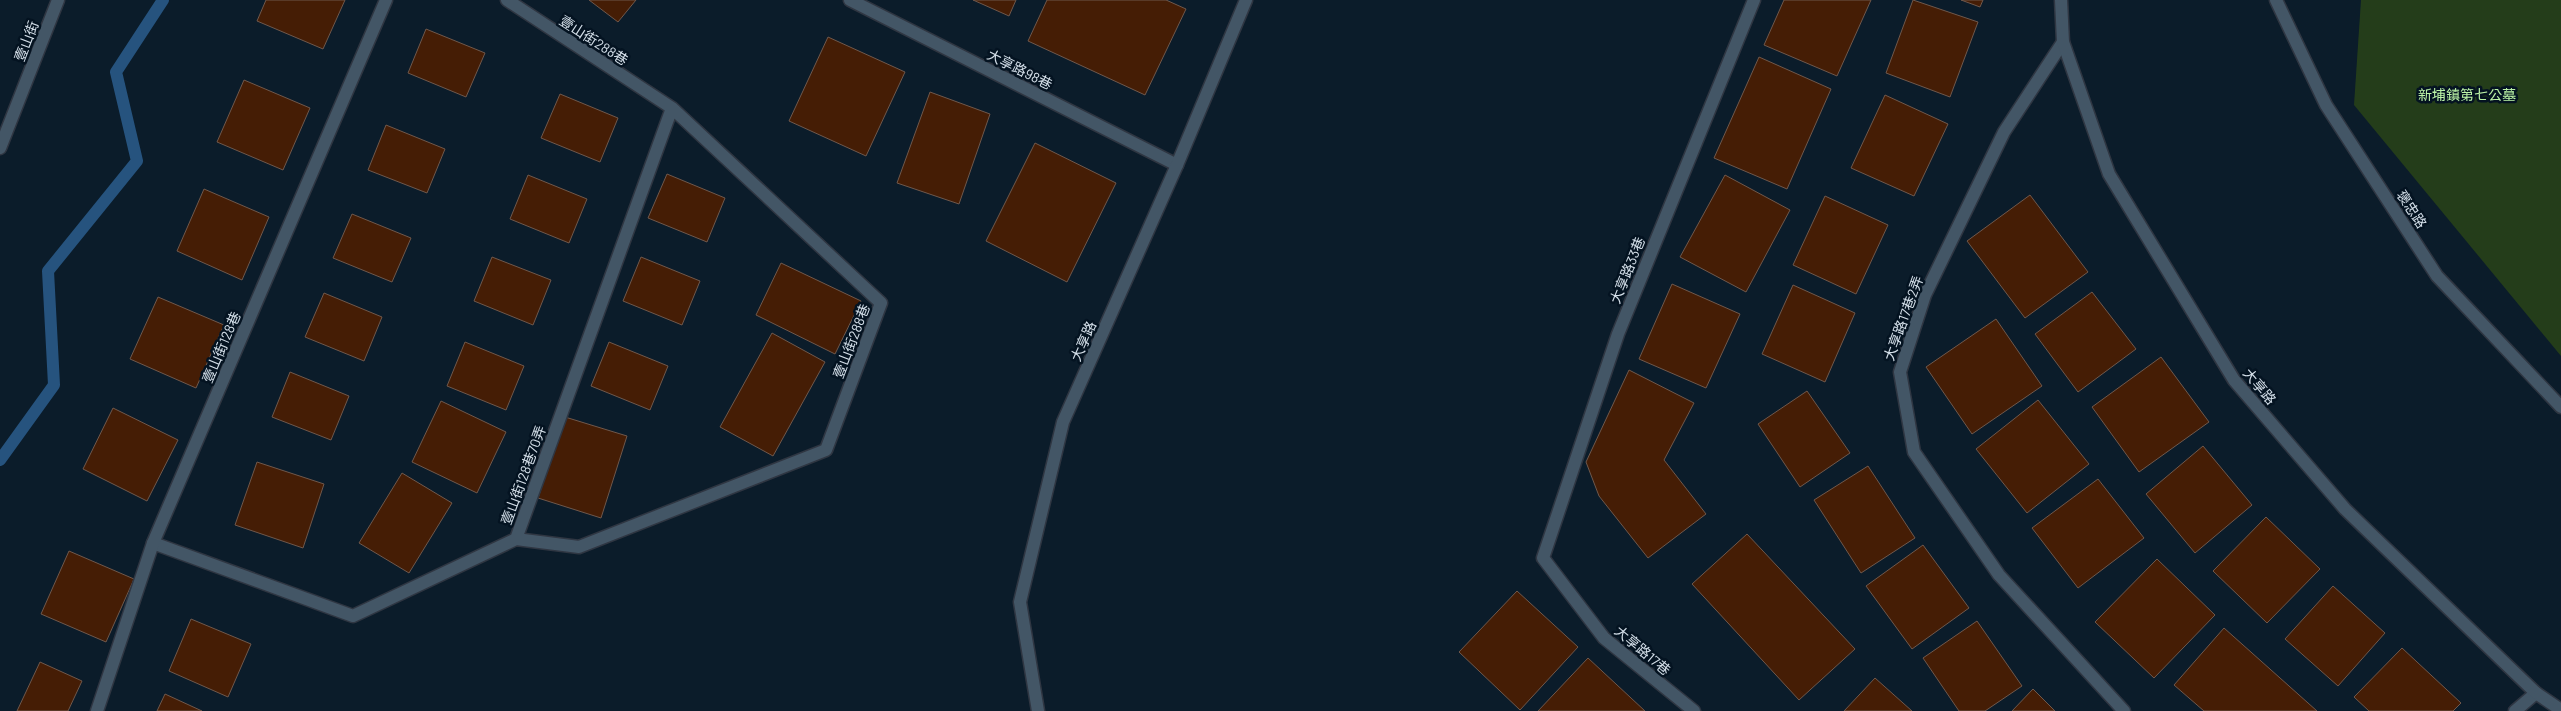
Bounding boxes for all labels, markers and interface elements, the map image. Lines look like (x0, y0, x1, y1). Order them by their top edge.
street label: 壹山街288巷 (557, 12, 631, 68)
street label: 壹山街 (11, 18, 41, 64)
street label: 大享路98巷 (985, 45, 1055, 93)
park label: 新埔鎮第七公墓 (2418, 86, 2516, 103)
street label: 褒忠路 (2393, 187, 2431, 231)
street label: 大享路33巷 (1606, 234, 1648, 306)
street label: 大享路17巷2弄 (1880, 273, 1926, 363)
street label: 壹山街288巷 (829, 302, 873, 380)
street label: 壹山街128巷 (198, 309, 244, 385)
street label: 大享路 (1067, 318, 1099, 364)
street label: 大享路 (2240, 364, 2280, 408)
street label: 壹山街128巷70弄 (497, 423, 549, 527)
street label: 大享路17巷 (1612, 622, 1674, 678)

